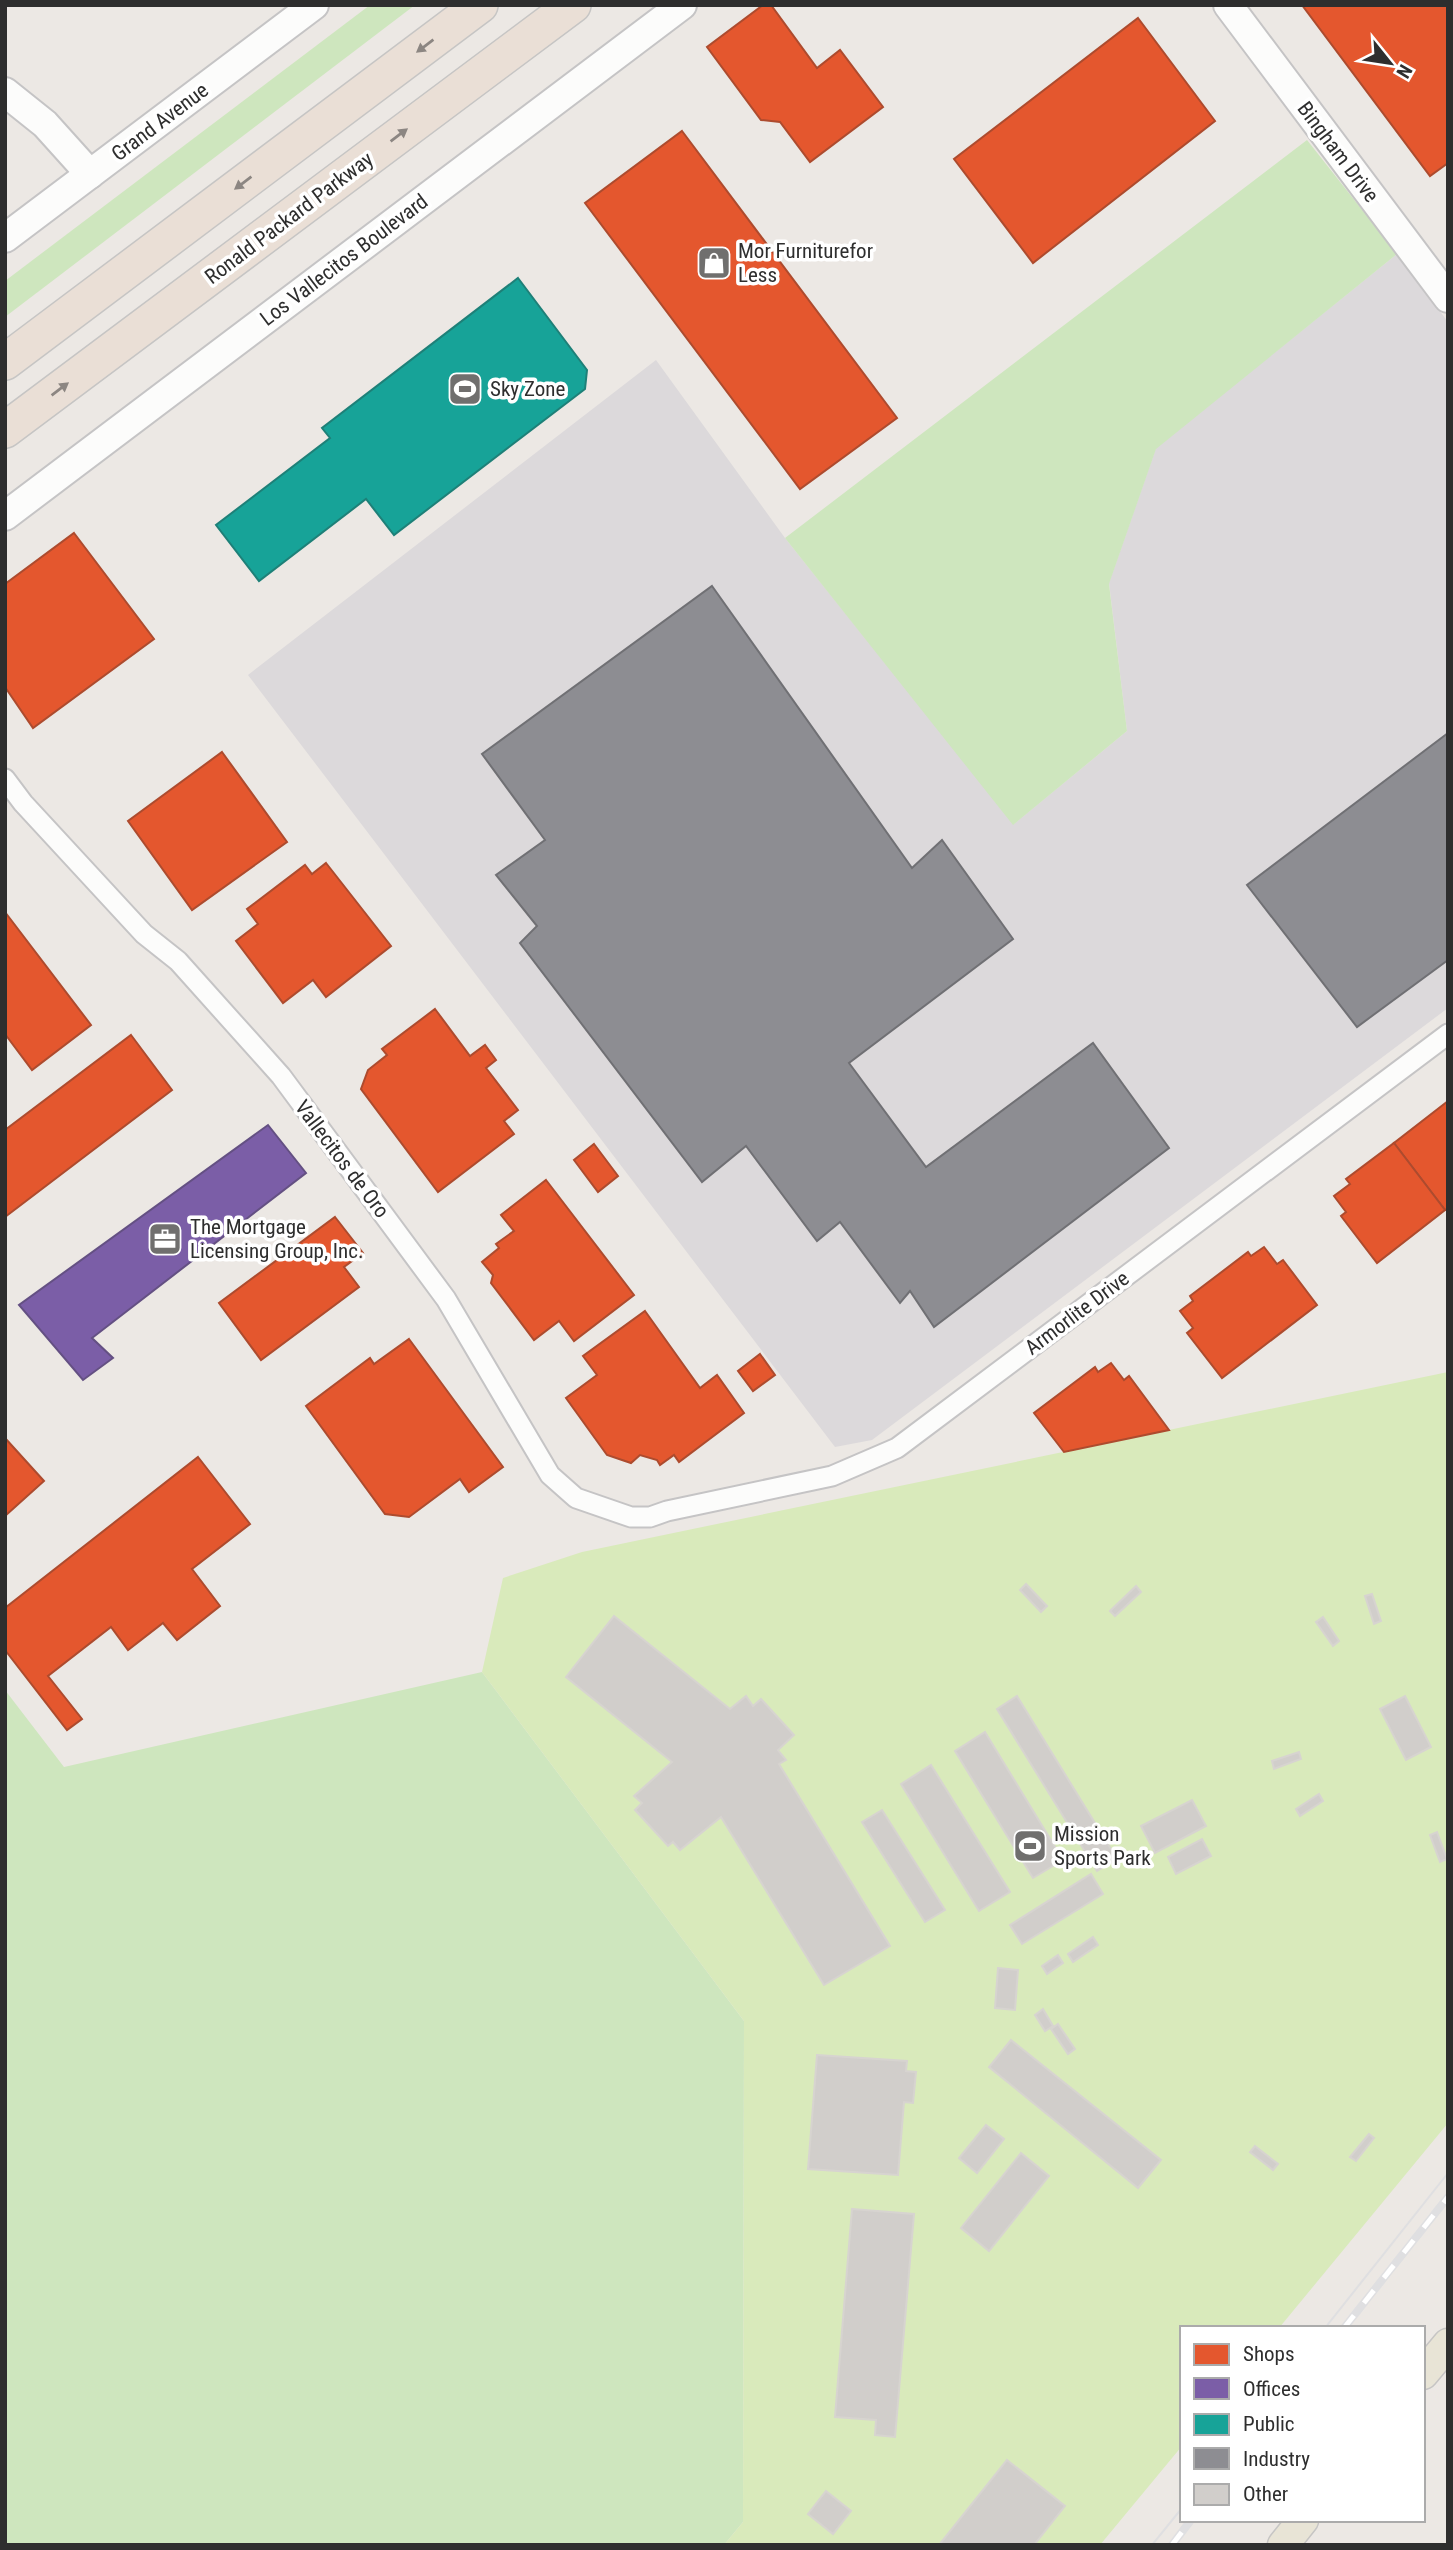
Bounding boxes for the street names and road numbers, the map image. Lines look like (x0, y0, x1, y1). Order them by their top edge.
street label: Grand Avenue (107, 78, 213, 166)
street label: Bingham Drive (1292, 97, 1384, 207)
street label: Ronald Packard Parkway (200, 147, 378, 289)
street label: Los Vallecitos Boulevard (256, 189, 432, 331)
street label: Vallecitos de Oro (290, 1096, 394, 1222)
street label: Armorlite Drive (1020, 1266, 1134, 1360)

